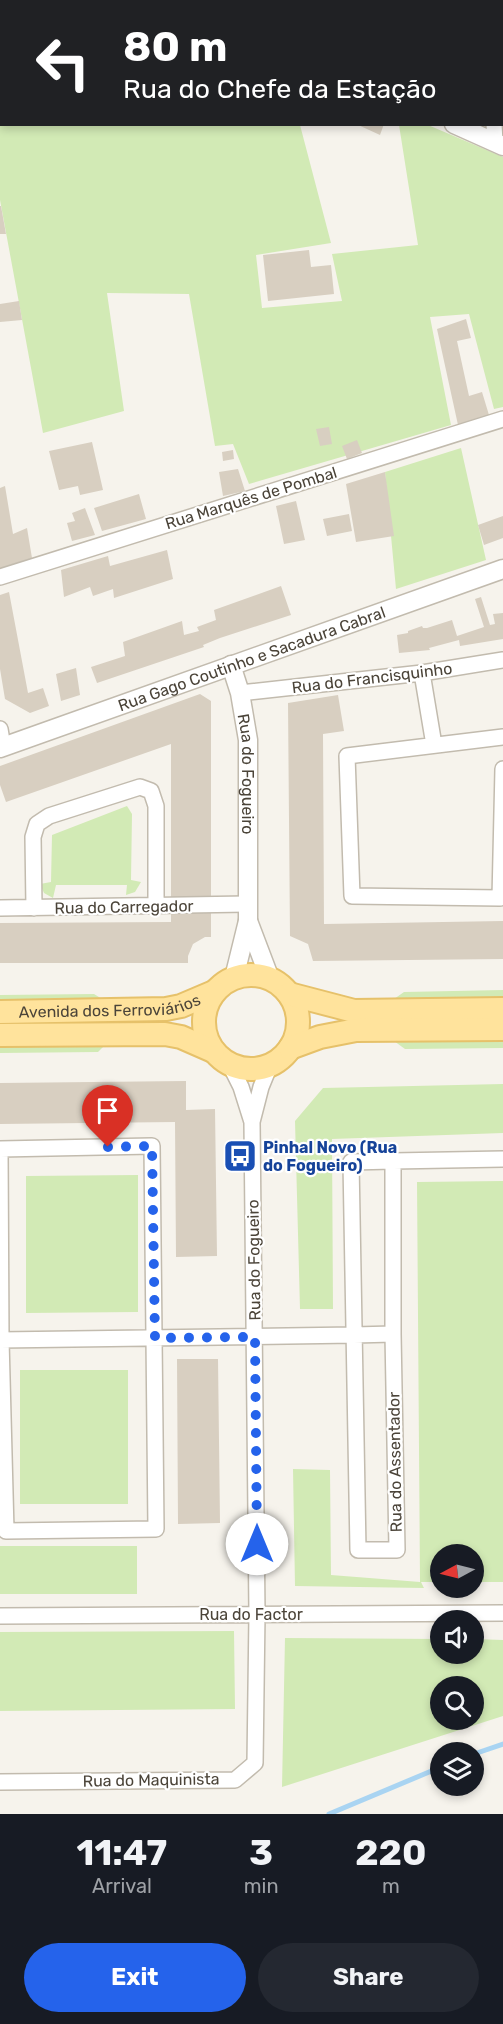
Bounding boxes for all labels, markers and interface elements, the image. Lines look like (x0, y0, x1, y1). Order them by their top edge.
text: 80 m (123, 22, 227, 72)
icon: left (24, 24, 102, 102)
text: Rua do Chefe da Estação (123, 73, 436, 105)
street label: Rua Marquês de Pombal (163, 463, 339, 533)
street label: Rua Gago Coutinho e Sacadura Cabral (115, 602, 388, 715)
street label: Rua do Francisquinho (291, 659, 453, 697)
street label: Rua do Fogueiro (234, 712, 258, 834)
street label: Rua do Carregador (54, 896, 194, 918)
street label: Avenida dos Ferroviários (19, 989, 203, 1021)
pin (82, 1085, 133, 1147)
icon: arrive (91, 1094, 124, 1127)
bus stop icon: Pinhal Novo (Rua do Fogueiro) (222, 1138, 258, 1174)
place label: Pinhal Novo (Rua do Fogueiro) (263, 1138, 397, 1175)
street label: Rua do Fogueiro (243, 1199, 265, 1321)
street label: Rua do Assentador (384, 1392, 406, 1532)
position arrow (225, 1512, 289, 1576)
north arrow (430, 1544, 484, 1598)
map controls (430, 1544, 484, 1796)
street label: Rua do Factor (199, 1605, 303, 1624)
button: sound (430, 1610, 484, 1664)
button: search (430, 1676, 484, 1730)
button: layers (430, 1742, 484, 1796)
street label: Rua do Maquinista (82, 1769, 220, 1791)
text: 11:47 (77, 1831, 167, 1874)
text: 3 (249, 1831, 273, 1874)
text: 220 (355, 1831, 426, 1874)
text: Arrival (92, 1874, 152, 1898)
text: min (244, 1874, 279, 1898)
text: m (382, 1874, 400, 1898)
button: Exit (24, 1943, 246, 2012)
button: Share (258, 1943, 479, 2012)

